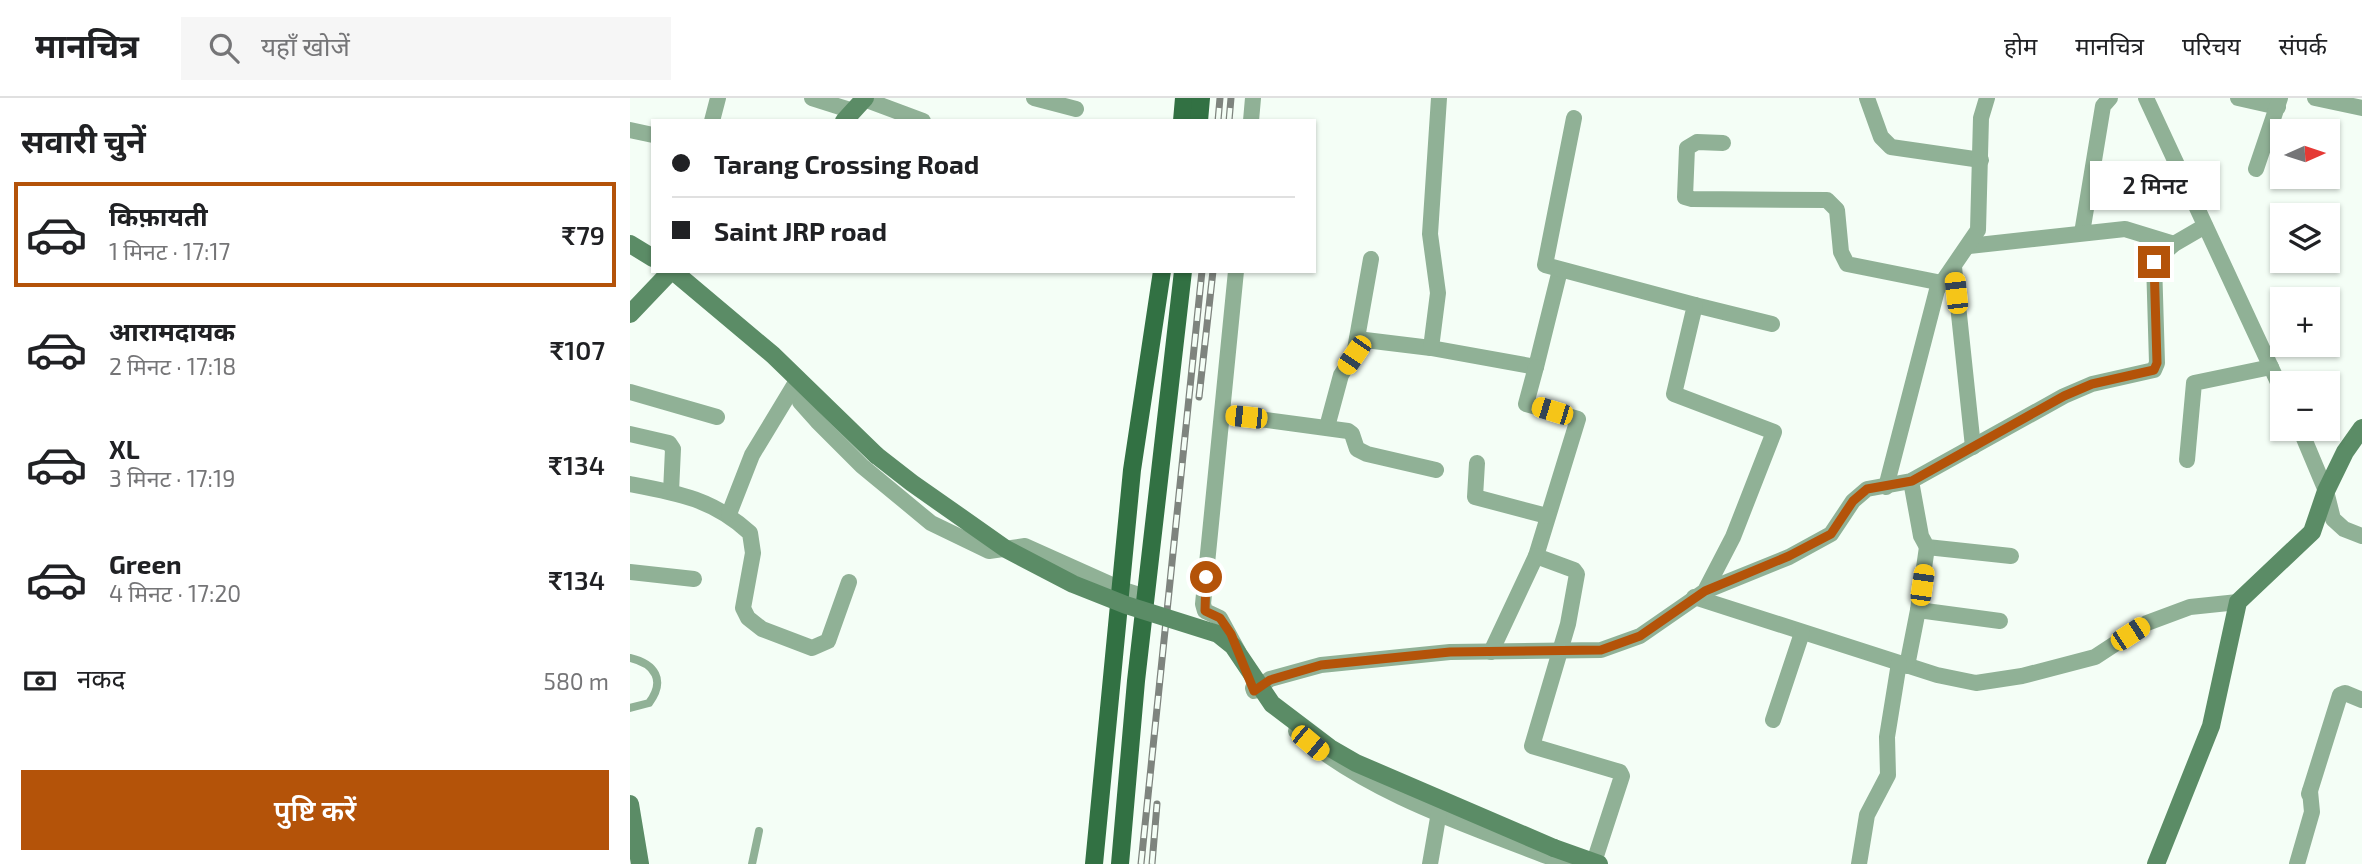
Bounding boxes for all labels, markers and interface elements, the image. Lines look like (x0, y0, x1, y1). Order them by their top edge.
search box (181, 17, 671, 80)
text: मानचित्र (35, 25, 139, 65)
icon: search (205, 29, 243, 67)
text: यहाँ खोजें (261, 30, 350, 61)
text: होम (2004, 31, 2037, 60)
text: मानचित्र (2075, 31, 2144, 60)
text: परिचय (2182, 31, 2241, 60)
text: संपर्क (2279, 31, 2327, 60)
north arrow (2270, 119, 2340, 189)
map controls (2270, 119, 2340, 441)
text: सवारी चुनें (21, 121, 146, 159)
text: Tarang Crossing Road (714, 148, 979, 179)
callout: 2 मिनट (2089, 160, 2219, 209)
text: 2 मिनट (2123, 171, 2187, 199)
text: किफ़ायती (109, 200, 208, 231)
icon: car (25, 203, 88, 266)
button: layers (2270, 203, 2340, 273)
text: Saint JRP road (714, 215, 887, 246)
text: ₹79 (561, 219, 605, 250)
text: 1 मिनट · 17:17 (109, 237, 230, 265)
route end (2138, 246, 2170, 278)
car (1944, 271, 1969, 315)
button: + (2270, 287, 2340, 357)
text: आरामदायक (109, 315, 235, 346)
icon: car (25, 318, 88, 381)
car (1334, 332, 1375, 378)
text: ₹107 (549, 334, 605, 365)
text: 2 मिनट · 17:18 (109, 352, 236, 380)
button: − (2270, 371, 2340, 441)
car (1529, 395, 1576, 427)
car (1225, 404, 1268, 430)
icon: car (25, 433, 88, 496)
text: XL (109, 433, 140, 464)
text: ₹134 (548, 449, 605, 480)
text: 3 मिनट · 17:19 (109, 464, 235, 492)
icon: car (25, 548, 88, 611)
text: Green (109, 548, 182, 579)
route start (1190, 561, 1222, 593)
car (1909, 563, 1936, 607)
text: ₹134 (548, 564, 605, 595)
text: 4 मिनट · 17:20 (109, 579, 241, 607)
car (2107, 614, 2154, 654)
icon: cash (21, 662, 59, 700)
text: नकद (77, 662, 125, 693)
text: 580 m (544, 667, 609, 695)
car (1288, 721, 1333, 765)
button: पुष्टि करें (21, 770, 609, 850)

